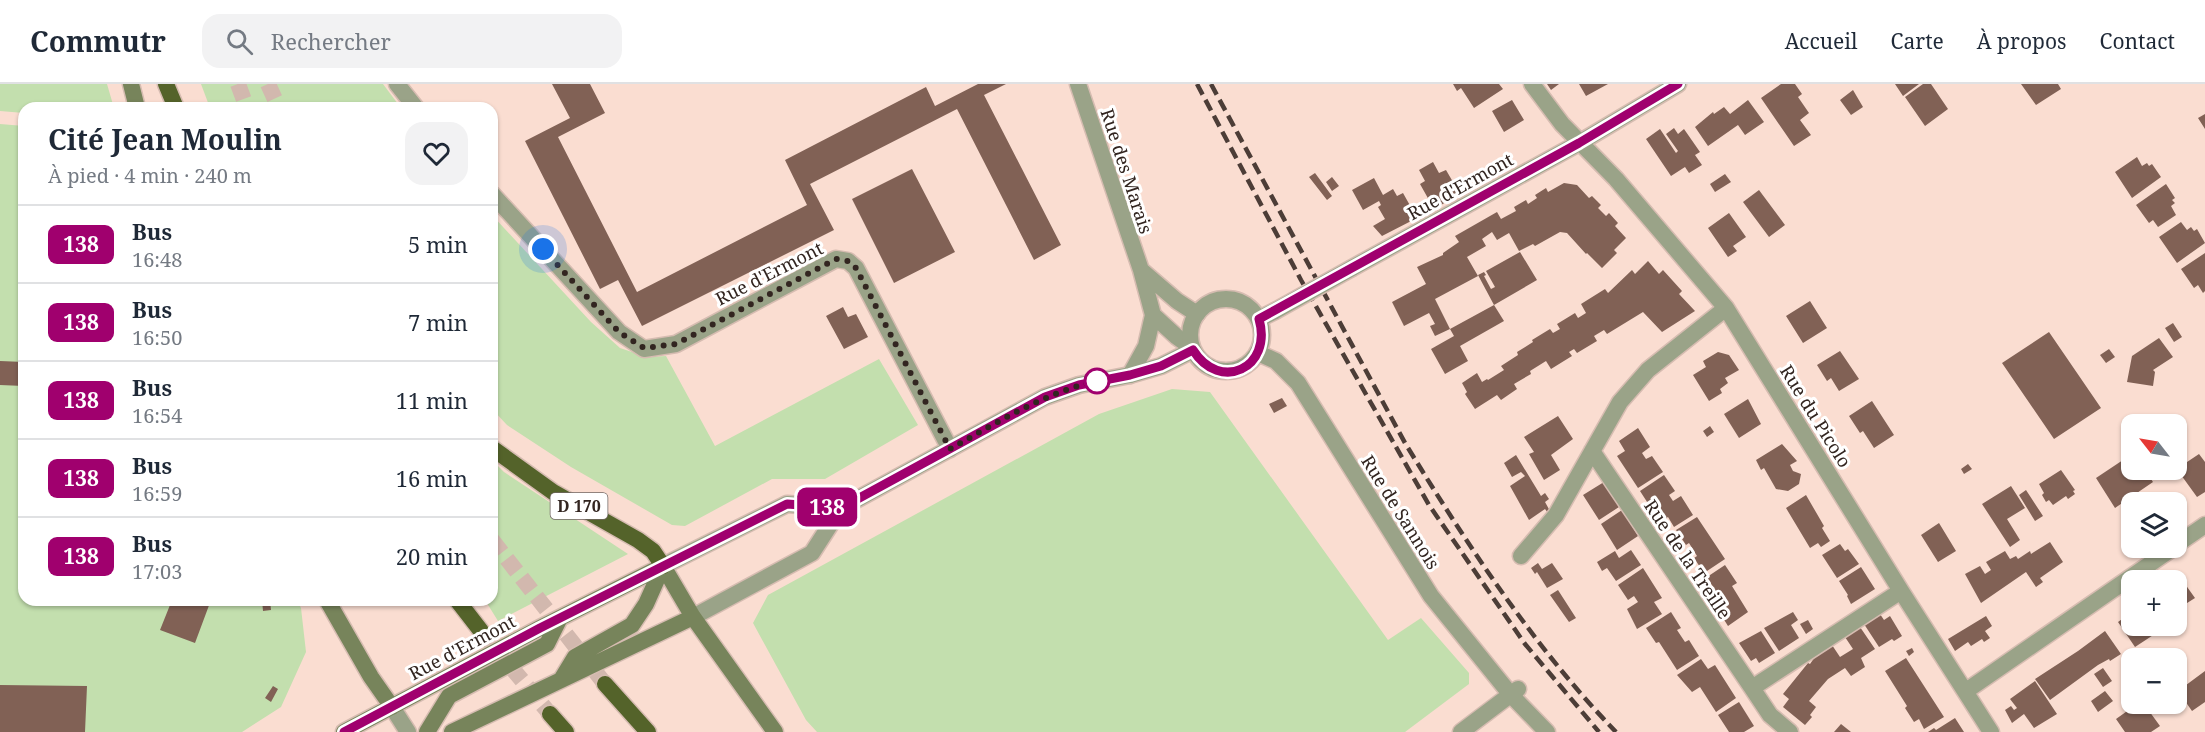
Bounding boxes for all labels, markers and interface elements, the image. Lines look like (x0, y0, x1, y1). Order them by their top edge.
search box (202, 14, 622, 68)
text: Commutr (30, 22, 166, 60)
icon: search (223, 25, 256, 58)
text: Rechercher (271, 26, 391, 56)
text: Accueil (1785, 27, 1858, 55)
text: Carte (1891, 27, 1944, 55)
text: À propos (1977, 27, 2067, 55)
text: Contact (2100, 27, 2175, 55)
street label: Rue des Marais (1095, 105, 1159, 237)
text: Cité Jean Moulin (48, 120, 282, 158)
button: heart (405, 122, 468, 185)
street label: Rue d'Ermont (1403, 147, 1517, 225)
text: À pied · 4 min · 240 m (48, 162, 252, 189)
text: Bus (132, 216, 172, 246)
text: 5 min (408, 229, 468, 259)
text: 138 (63, 230, 99, 258)
your location (528, 234, 558, 264)
street label: Rue d'Ermont (711, 236, 827, 310)
text: 16:48 (132, 246, 182, 273)
text: Bus (132, 294, 172, 324)
text: 7 min (408, 307, 468, 337)
text: 138 (63, 308, 99, 336)
text: 16:50 (132, 324, 182, 351)
street label: Rue du Picolo (1775, 360, 1857, 472)
unlabelled marker (1084, 368, 1110, 394)
text: Bus (132, 372, 172, 402)
text: 11 min (396, 385, 468, 415)
text: 138 (63, 386, 99, 414)
text: 16:54 (132, 402, 182, 429)
north arrow (2121, 414, 2187, 480)
map controls (2121, 414, 2187, 714)
text: Bus (132, 450, 172, 480)
street label: Rue de Sannois (1356, 450, 1446, 574)
text: 16 min (396, 463, 468, 493)
text: 138 (63, 464, 99, 492)
text: 16:59 (132, 480, 182, 507)
line badge: 138 (792, 488, 862, 526)
button: layers (2121, 492, 2187, 558)
road number: D 170 (550, 493, 608, 519)
text: 138 (809, 493, 845, 521)
street label: Rue de la Treille (1639, 495, 1737, 623)
text: Bus (132, 528, 172, 558)
text: 20 min (396, 541, 468, 571)
text: 138 (63, 542, 99, 570)
text: 17:03 (132, 558, 182, 585)
button: + (2121, 570, 2187, 636)
street label: Rue d'Ermont (404, 609, 520, 685)
button: − (2121, 648, 2187, 714)

